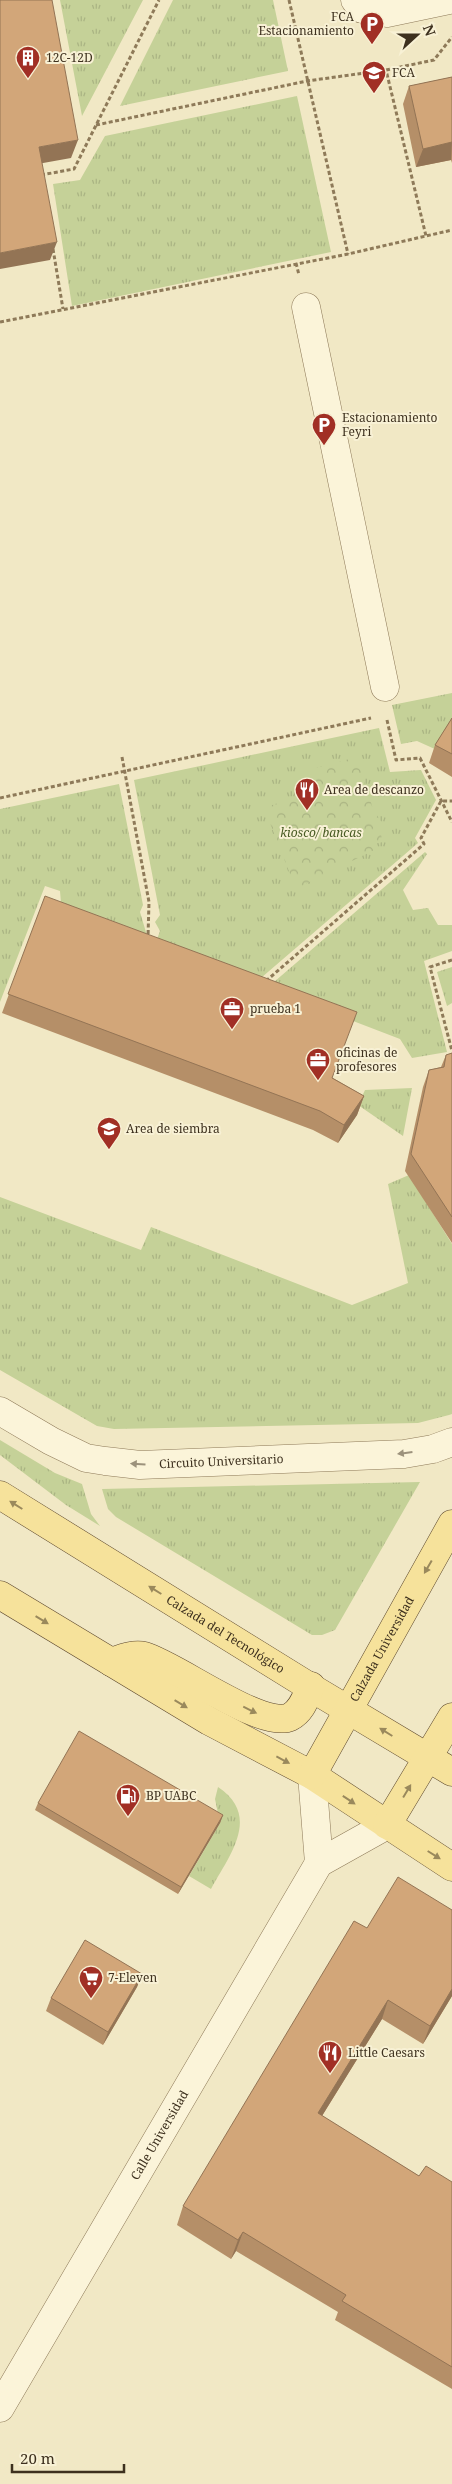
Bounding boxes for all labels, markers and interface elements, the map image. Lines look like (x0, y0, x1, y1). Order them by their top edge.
place label: FCA Estacionamiento (258, 8, 355, 39)
north arrow (392, 10, 442, 60)
parking icon: FCA Estacionamiento (359, 11, 385, 45)
text: N (419, 22, 440, 39)
building icon: 12C-12D (15, 45, 41, 79)
place label: 12C-12D (46, 49, 93, 66)
school or university icon: FCA (361, 60, 387, 94)
place label: FCA (392, 64, 415, 81)
place label: Estacionamiento Feyri (342, 409, 438, 440)
parking icon: Estacionamiento Feyri (311, 412, 337, 446)
restaurant icon: Area de descanzo (294, 777, 320, 811)
place label: Area de descanzo (324, 781, 424, 798)
park label: kiosco/ bancas (280, 824, 362, 841)
office icon: prueba 1 (219, 996, 245, 1030)
place label: prueba 1 (250, 1000, 301, 1017)
place label: oficinas de profesores (336, 1044, 397, 1075)
office icon: oficinas de profesores (305, 1047, 331, 1081)
school or university icon: Area de siembra (96, 1116, 122, 1150)
place label: Area de siembra (126, 1120, 220, 1137)
one-way arrow (397, 1449, 413, 1457)
street label: Circuito Universitario (159, 1450, 284, 1472)
one-way arrow (129, 1460, 145, 1468)
one-way arrow (10, 1500, 23, 1510)
one-way arrow (424, 1559, 432, 1574)
one-way arrow (148, 1585, 161, 1595)
street label: Calzada del Tecnológico (163, 1591, 288, 1677)
street label: Calzada Universidad (346, 1593, 418, 1705)
one-way arrow (35, 1616, 48, 1625)
one-way arrow (174, 1700, 187, 1709)
one-way arrow (243, 1706, 258, 1714)
one-way arrow (380, 1728, 393, 1737)
one-way arrow (276, 1756, 291, 1764)
fuel station icon: BP UABC (115, 1783, 141, 1817)
one-way arrow (403, 1785, 412, 1798)
place label: BP UABC (146, 1787, 196, 1804)
one-way arrow (342, 1795, 356, 1805)
one-way arrow (427, 1850, 441, 1860)
supermarket icon: 7-Eleven (78, 1965, 104, 1999)
place label: 7-Eleven (108, 1969, 157, 1986)
restaurant icon: Little Caesars (317, 2040, 343, 2074)
place label: Little Caesars (348, 2044, 425, 2061)
street label: Calle Universidad (126, 2087, 192, 2183)
scale bar (12, 2442, 125, 2474)
text: 20 m (20, 2448, 55, 2468)

